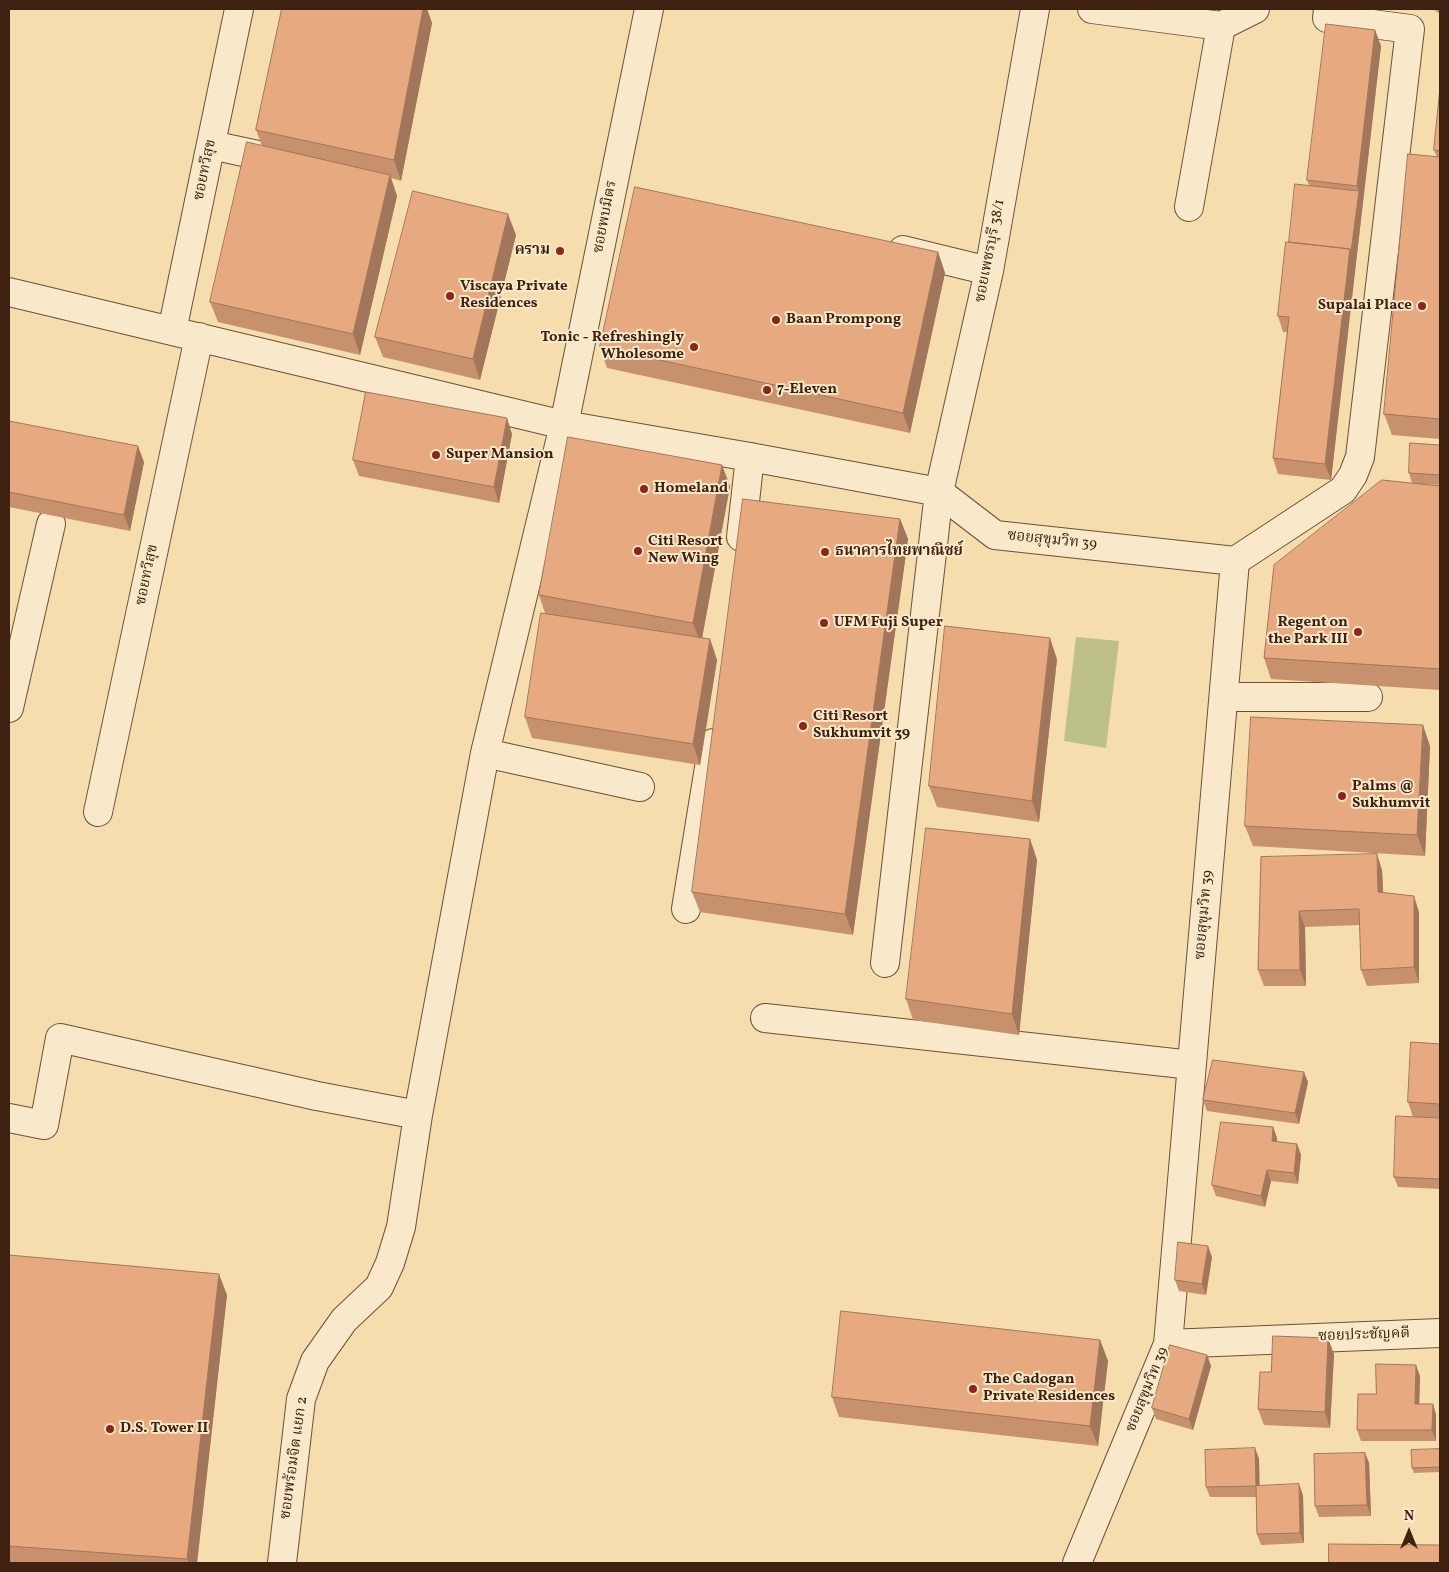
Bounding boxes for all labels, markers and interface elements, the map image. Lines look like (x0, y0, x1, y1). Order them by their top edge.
street label: ซอยทวีสุข (191, 138, 221, 202)
street label: ซอยพบมิตร (590, 179, 622, 255)
street label: ซอยเพชรบุรี 38/1 (972, 198, 1010, 304)
place label: คราม (515, 242, 550, 260)
marker: คราม (554, 245, 566, 257)
place label: Viscaya Private Residences (460, 278, 568, 313)
marker: Viscaya Private Residences (444, 290, 456, 302)
place label: Supalai Place (1318, 297, 1412, 315)
marker: Supalai Place (1416, 300, 1428, 312)
place label: Baan Prompong (786, 311, 901, 329)
marker: Baan Prompong (770, 314, 782, 326)
place label: Tonic - Refreshingly Wholesome (541, 329, 684, 364)
marker: Tonic - Refreshingly Wholesome (688, 341, 700, 353)
place label: 7-Eleven (777, 381, 837, 399)
marker: 7-Eleven (761, 384, 773, 396)
place label: Super Mansion (446, 446, 554, 464)
marker: Super Mansion (430, 449, 442, 461)
place label: Homeland (654, 480, 728, 498)
marker: Homeland (638, 483, 650, 495)
street label: ซอยสุขุมวิท 39 (1006, 527, 1098, 555)
place label: Citi Resort New Wing (648, 533, 723, 568)
street label: ซอยทวีสุข (133, 543, 163, 607)
place label: ธนาคารไทยพาณิชย์ (835, 543, 963, 561)
marker: Citi Resort New Wing (632, 545, 644, 557)
marker: ธนาคารไทยพาณิชย์ (819, 546, 831, 558)
place label: UFM Fuji Super (834, 614, 943, 632)
place label: Regent on the Park III (1268, 614, 1348, 649)
marker: UFM Fuji Super (818, 617, 830, 629)
marker: Regent on the Park III (1352, 626, 1364, 638)
place label: Citi Resort Sukhumvit 39 (813, 708, 910, 743)
marker: Citi Resort Sukhumvit 39 (797, 720, 809, 732)
place label: Palms @ Sukhumvit (1352, 778, 1430, 813)
marker: Palms @ Sukhumvit (1336, 790, 1348, 802)
street label: ซอยสุขุมวิท 39 (1192, 869, 1218, 961)
street label: ซอยประชัญคดี (1318, 1325, 1410, 1347)
street label: ซอยสุขุมวิท 39 (1123, 1345, 1173, 1435)
place label: The Cadogan Private Residences (983, 1371, 1115, 1406)
marker: The Cadogan Private Residences (967, 1383, 979, 1395)
street label: ซอยพร้อมจิต แยก 2 (277, 1396, 313, 1520)
place label: D.S. Tower II (120, 1420, 208, 1438)
marker: D.S. Tower II (104, 1423, 116, 1435)
north arrow (1384, 1507, 1434, 1557)
text: N (1404, 1507, 1414, 1526)

